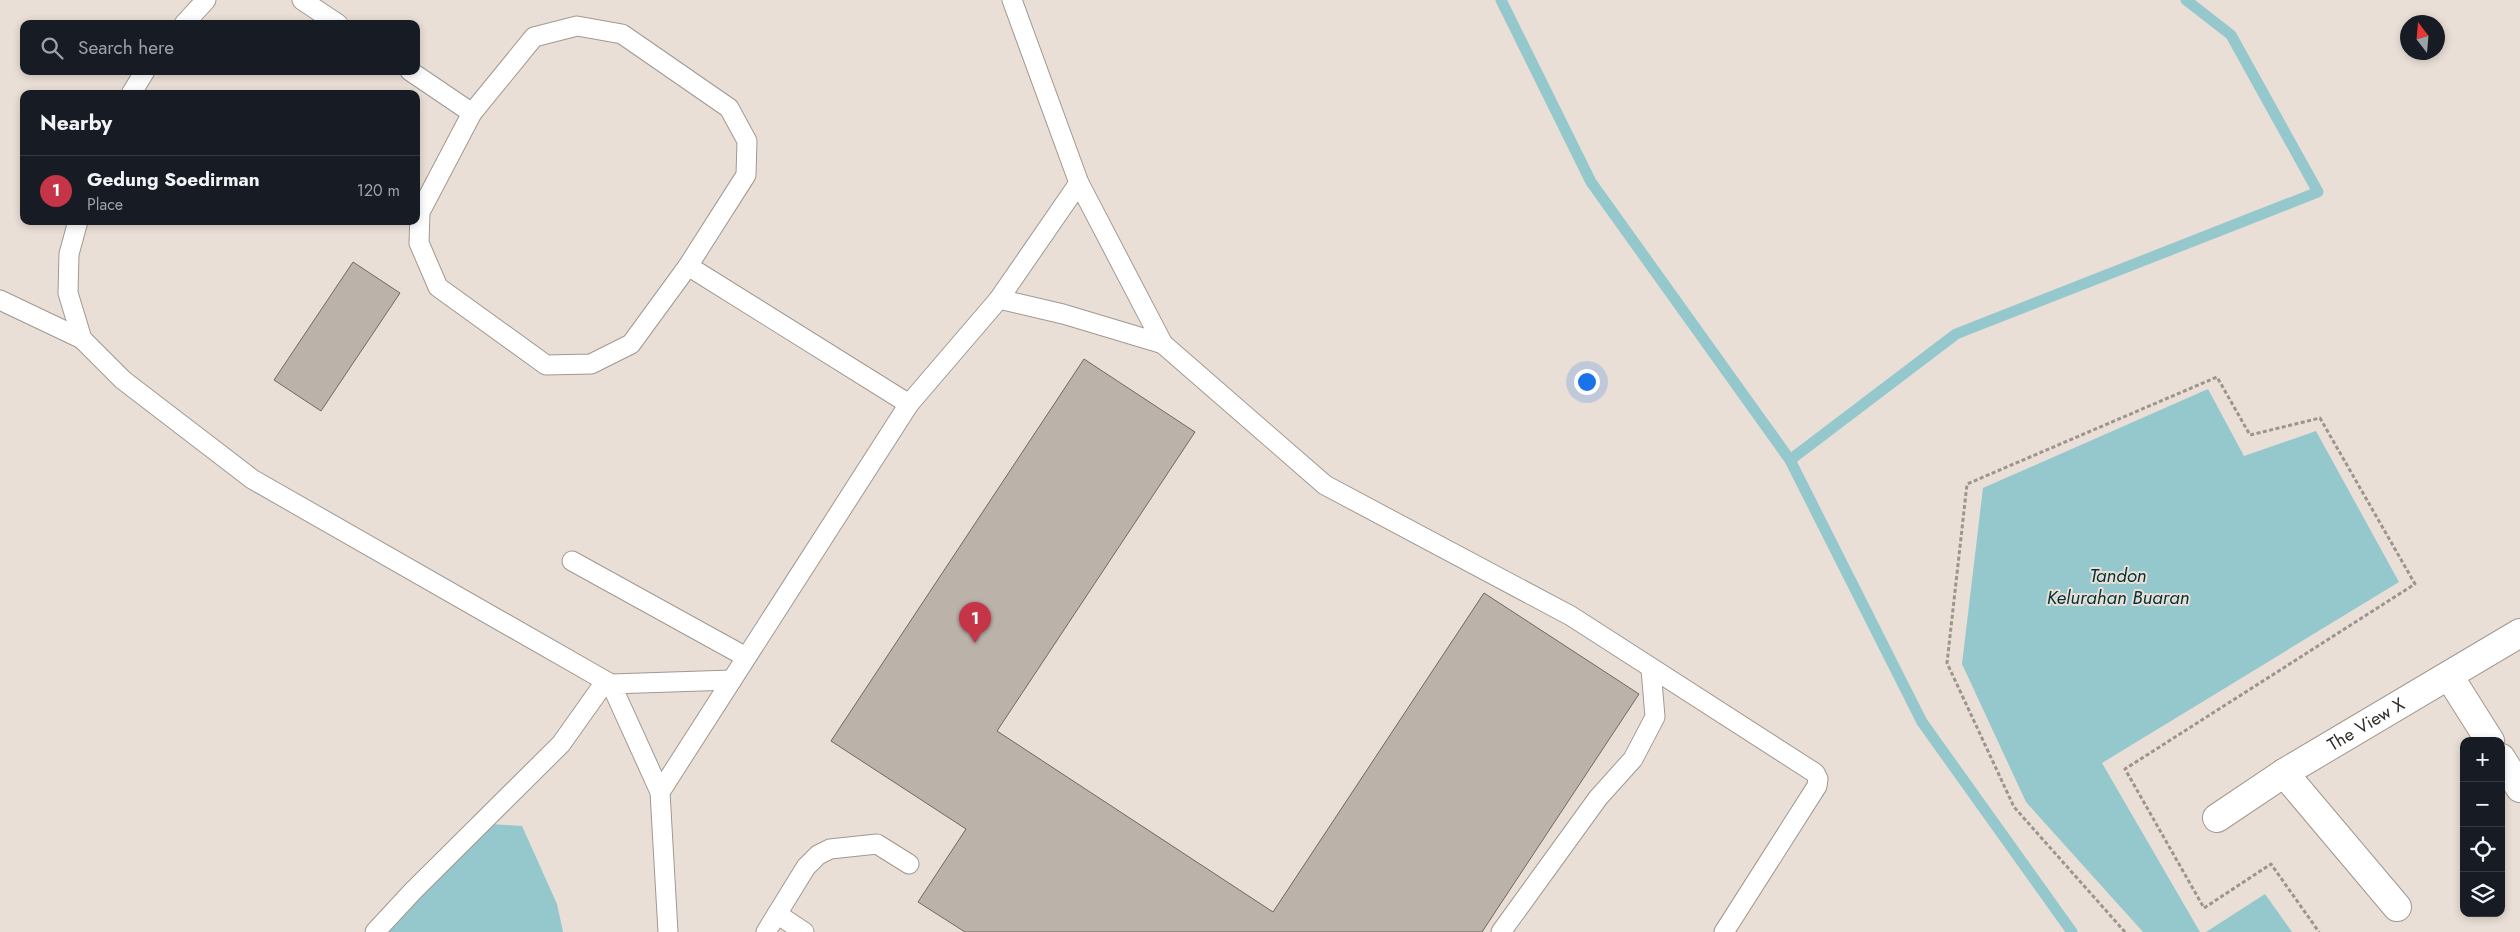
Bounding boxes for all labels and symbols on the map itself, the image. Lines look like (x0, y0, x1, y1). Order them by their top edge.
north arrow (2400, 15, 2445, 60)
your location (1574, 369, 1600, 395)
water label: Tandon Kelurahan Buaran (2047, 562, 2189, 611)
pin: 1 (959, 602, 991, 643)
street label: The View X (2322, 691, 2409, 757)

